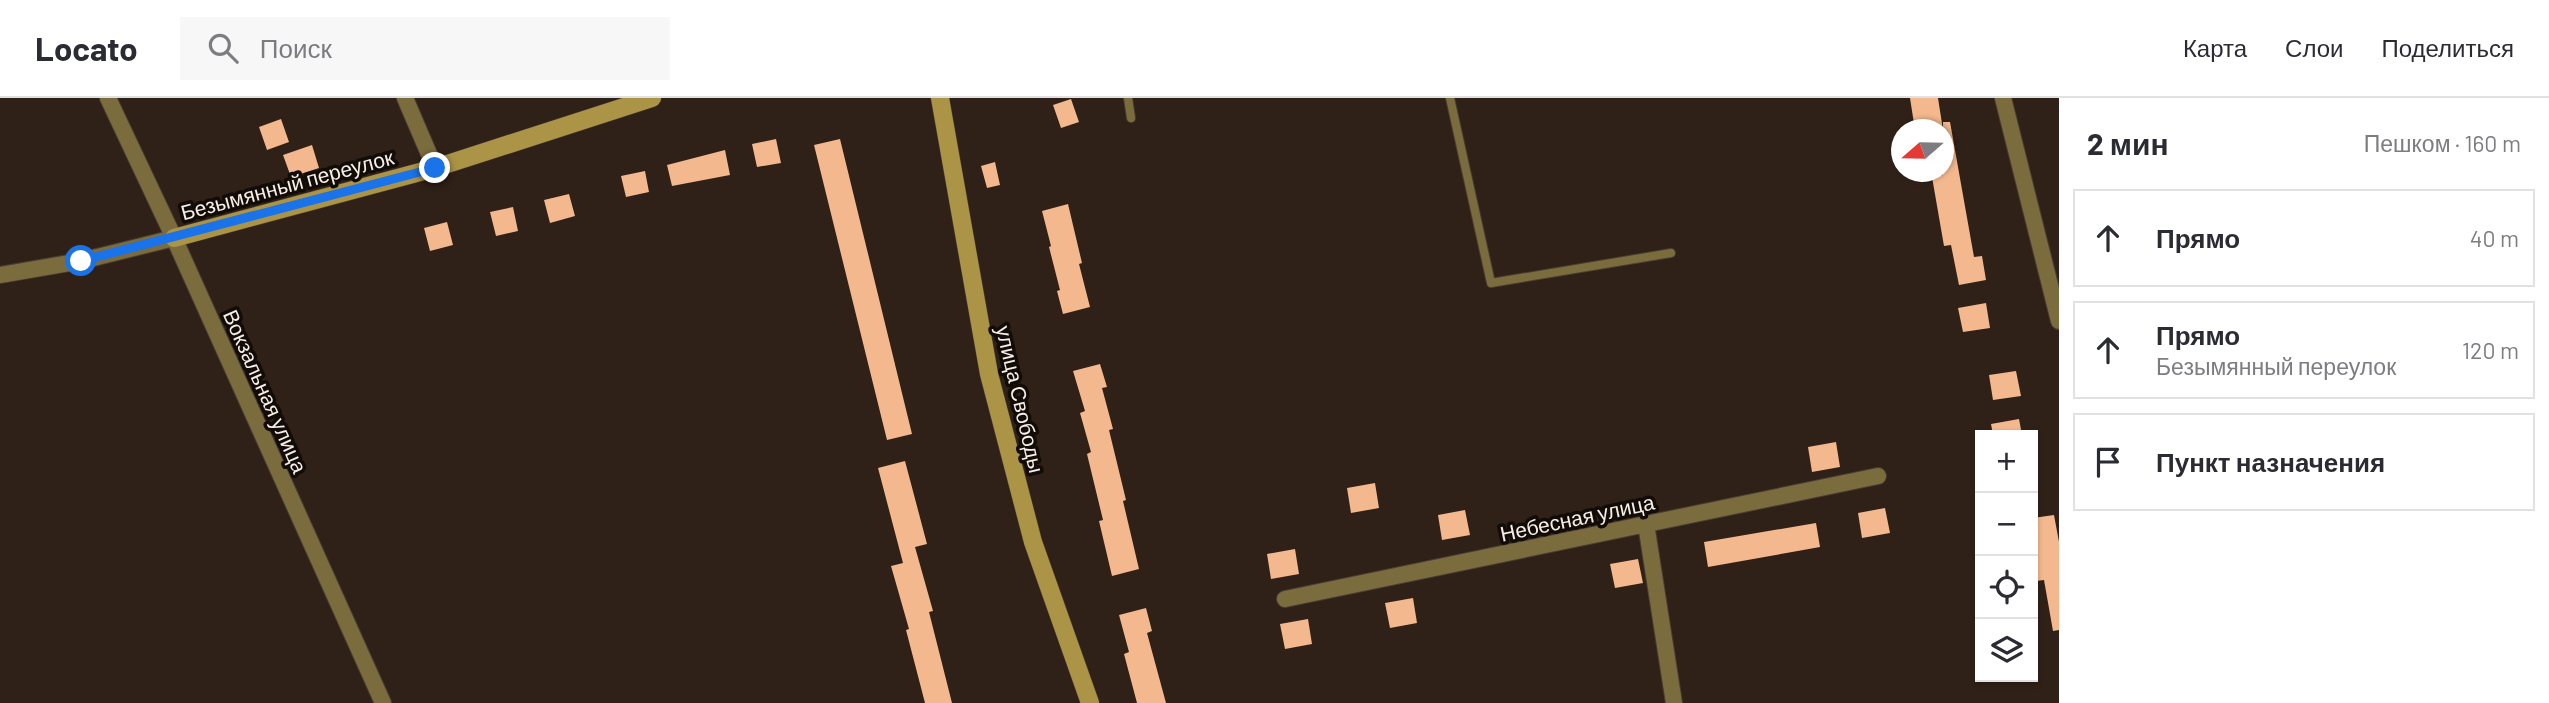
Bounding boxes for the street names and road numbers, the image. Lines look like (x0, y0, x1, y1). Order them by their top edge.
street label: Безымянный переулок (178, 143, 397, 224)
street label: Вокзальная улица (219, 305, 313, 477)
street label: улица Свободы (992, 323, 1050, 475)
street label: Небесная улица (1498, 488, 1657, 546)

